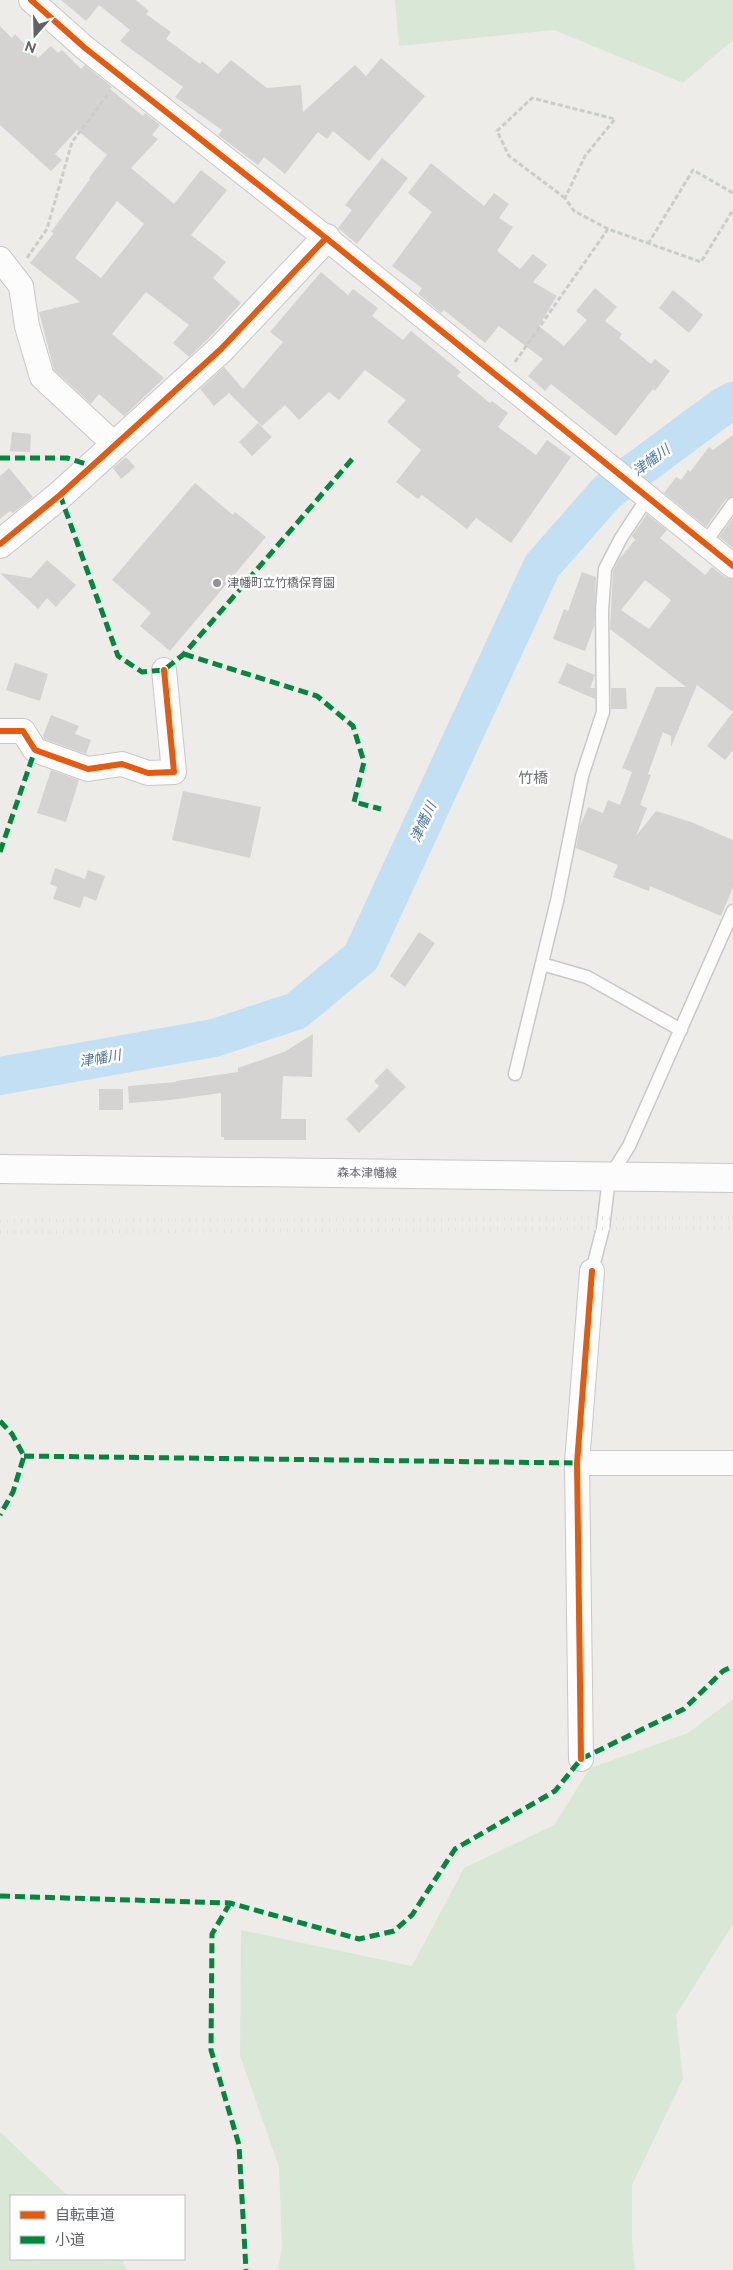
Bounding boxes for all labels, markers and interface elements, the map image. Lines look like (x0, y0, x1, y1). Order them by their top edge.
north arrow (10, 10, 60, 60)
text: N (23, 38, 38, 57)
water label: 津幡川 (629, 440, 674, 479)
place label: 津幡町立竹橋保育園 (227, 576, 335, 590)
marker: 津幡町立竹橋保育園 (211, 577, 223, 589)
district label: 竹橋 (518, 769, 548, 787)
water label: 津幡川 (407, 798, 440, 844)
water label: 津幡川 (78, 1046, 124, 1070)
street label: 森本津幡線 (337, 1165, 397, 1181)
legend (10, 2195, 185, 2260)
text: 自転車道 (55, 2206, 115, 2224)
text: 小道 (55, 2231, 85, 2249)

